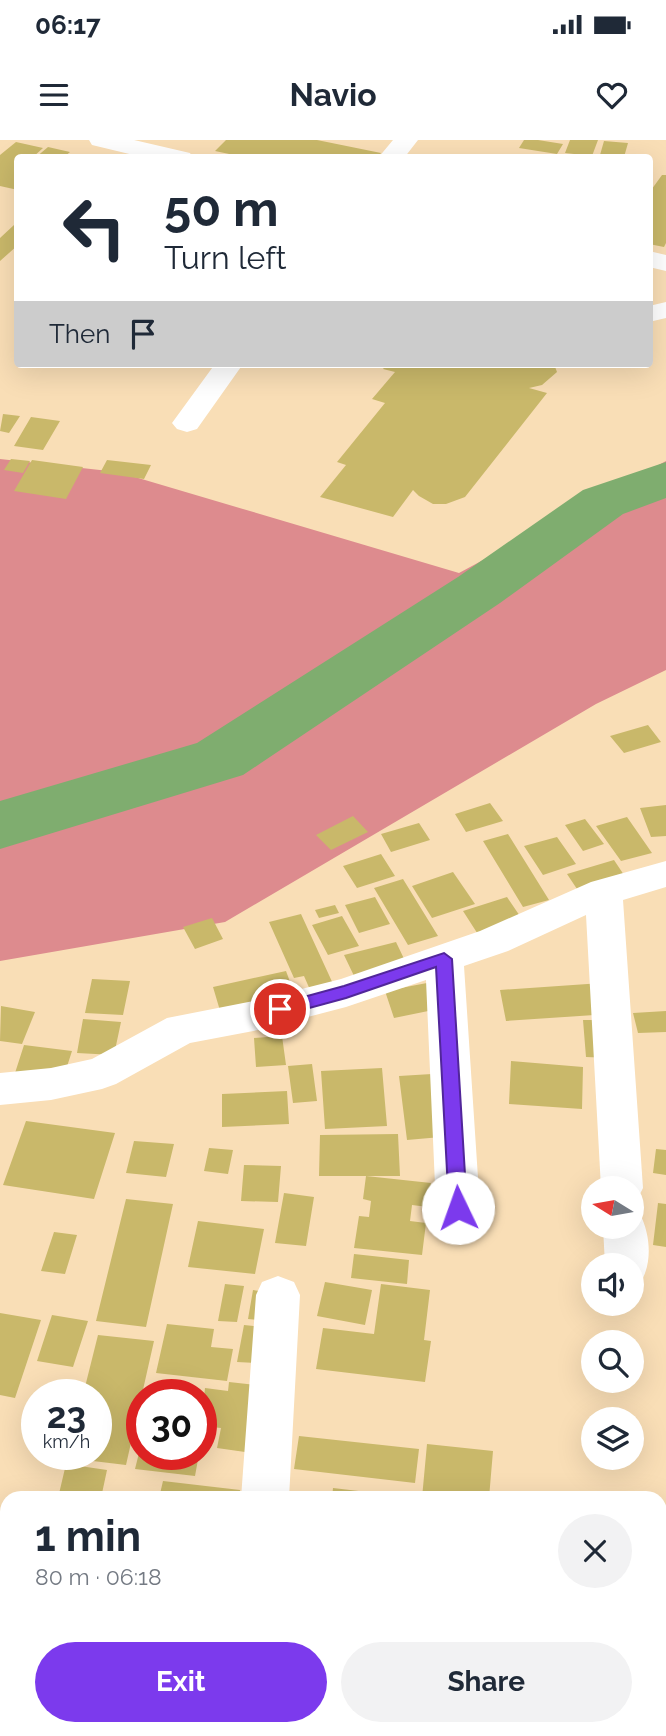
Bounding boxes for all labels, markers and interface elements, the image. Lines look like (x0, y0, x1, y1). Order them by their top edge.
text: 06:17 (35, 10, 101, 40)
icon: menu (35, 76, 73, 114)
text: Navio (289, 76, 377, 113)
icon: heart (593, 76, 631, 114)
text: 50 m (164, 180, 279, 237)
icon: left (49, 182, 140, 273)
text: Turn left (164, 239, 286, 276)
icon: arrive (124, 315, 162, 353)
text: Then (49, 319, 110, 349)
pin (250, 979, 310, 1039)
icon: arrive (261, 990, 299, 1028)
position arrow (421, 1171, 495, 1245)
north arrow (581, 1176, 644, 1239)
map controls (581, 1176, 644, 1470)
button: sound (581, 1253, 644, 1316)
button: search (581, 1330, 644, 1393)
speed limit sign: 30 (126, 1379, 217, 1470)
text: 23 (47, 1395, 86, 1436)
button: layers (581, 1407, 644, 1470)
text: km/h (43, 1431, 90, 1452)
text: 1 min (35, 1512, 141, 1561)
button: close (558, 1514, 632, 1588)
text: 80 m · 06:18 (35, 1563, 162, 1590)
button: Exit (35, 1642, 327, 1722)
button: Share (341, 1642, 632, 1722)

